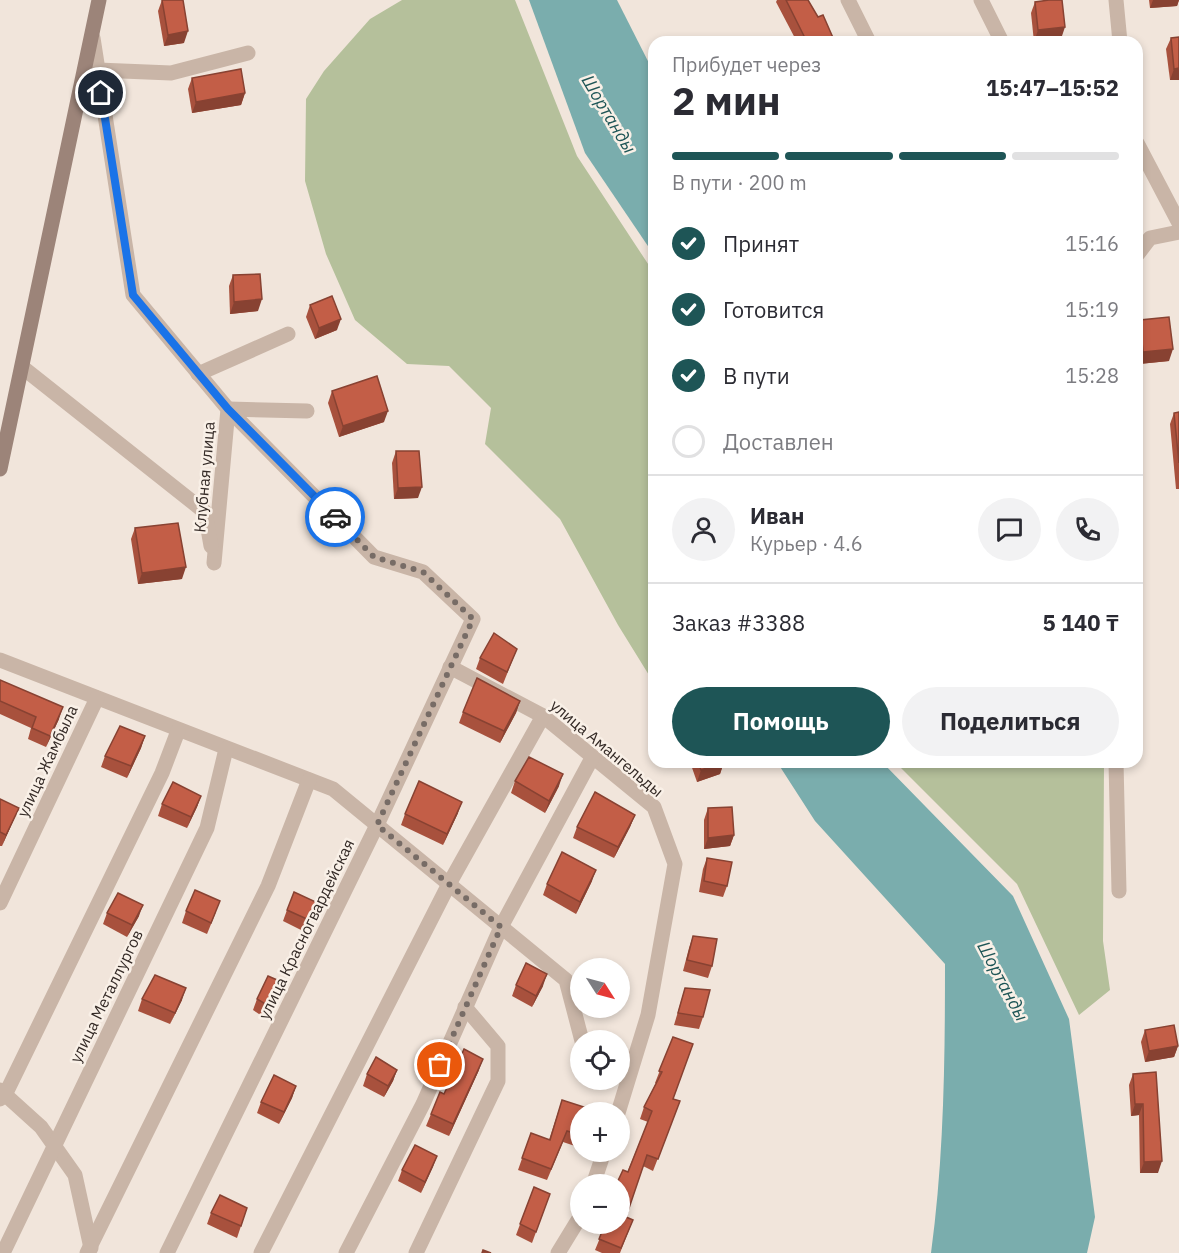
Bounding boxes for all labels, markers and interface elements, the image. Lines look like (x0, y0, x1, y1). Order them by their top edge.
text: Прибудет через (672, 51, 821, 78)
pin (75, 67, 126, 118)
water label: Шортанды (577, 71, 641, 157)
text: 15:47–15:52 (986, 73, 1119, 102)
text: 2 мин (672, 75, 781, 126)
icon: home (84, 76, 117, 109)
text: В пути · 200 m (672, 169, 807, 196)
icon: check (672, 227, 705, 260)
text: Принят (723, 229, 799, 258)
text: 15:16 (1065, 230, 1119, 257)
icon: check (672, 293, 705, 326)
text: Готовится (723, 295, 824, 324)
text: 15:19 (1065, 296, 1119, 323)
icon: check (672, 359, 705, 392)
text: В пути (723, 361, 790, 390)
text: 15:28 (1065, 362, 1119, 389)
street label: Клубная улица (189, 420, 219, 533)
text: Доставлен (723, 427, 834, 456)
courier (305, 487, 365, 547)
button: person (672, 498, 735, 561)
button: chat (978, 498, 1041, 561)
button: phone (1056, 498, 1119, 561)
icon: car (319, 501, 352, 534)
text: Иван (750, 501, 805, 530)
text: Курьер · 4.6 (750, 530, 863, 557)
text: Заказ #3388 (672, 608, 805, 637)
text: 5 140 ₸ (1043, 608, 1119, 637)
button: Помощь (672, 687, 890, 756)
button: Поделиться (902, 687, 1119, 756)
street label: улица Амангельды (546, 695, 668, 801)
street label: улица Жамбыла (12, 701, 82, 820)
street label: улица Красногвардейская (254, 836, 358, 1022)
street label: улица Металлургов (65, 926, 147, 1066)
water label: Шортанды (972, 937, 1034, 1025)
north arrow (570, 958, 630, 1018)
map controls (570, 958, 630, 1234)
button: locate (570, 1030, 630, 1090)
pin (414, 1039, 465, 1090)
icon: bag (423, 1048, 456, 1081)
button: + (570, 1102, 630, 1162)
button: − (570, 1174, 630, 1234)

